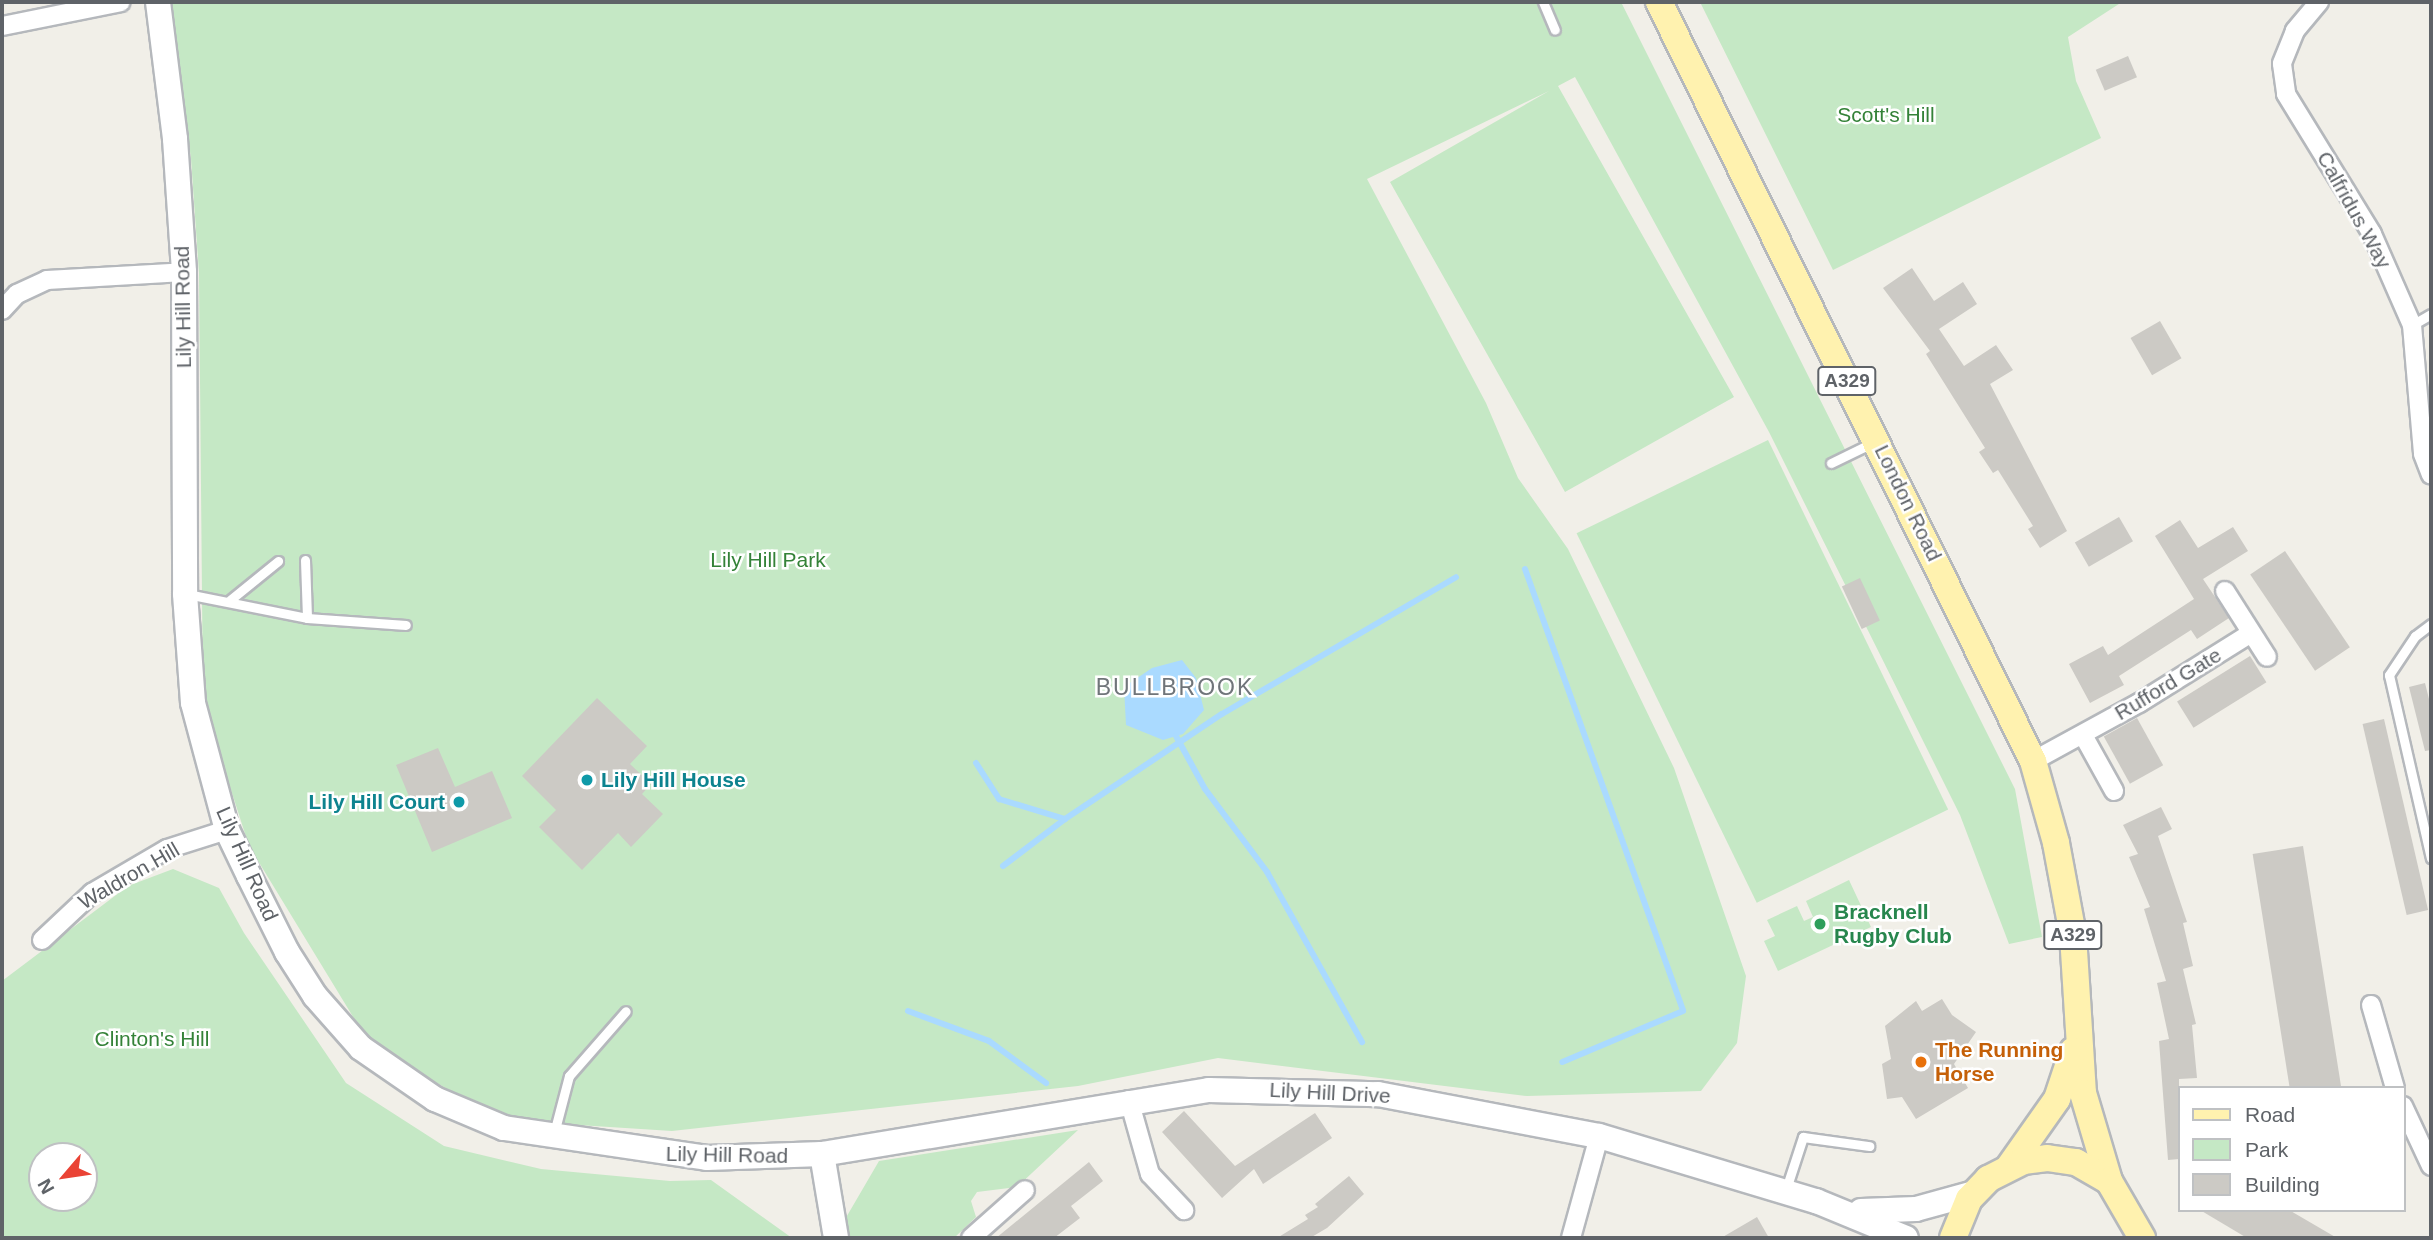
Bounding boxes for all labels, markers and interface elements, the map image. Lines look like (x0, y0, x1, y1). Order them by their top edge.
park label: Scott's Hill (1837, 102, 1935, 128)
street label: Calfridus Way (2311, 147, 2397, 273)
street label: Lily Hill Road (169, 246, 197, 368)
road number: A329 (1817, 366, 1877, 396)
street label: London Road (1869, 441, 1947, 565)
park label: Lily Hill Park (710, 547, 826, 573)
street label: Rufford Gate (2110, 642, 2226, 726)
district label: BULLBROOK (1097, 673, 1253, 701)
place label: Lily Hill House (601, 767, 746, 793)
marker: Lily Hill House (579, 772, 595, 788)
place label: Lily Hill Court (308, 789, 445, 815)
marker: Lily Hill Court (451, 794, 467, 810)
street label: Lily Hill Road (211, 803, 283, 925)
street label: Waldron Hill (74, 837, 184, 915)
place label: Bracknell Rugby Club (1834, 899, 1952, 949)
marker: Bracknell Rugby Club (1812, 916, 1828, 932)
road number: A329 (2043, 920, 2103, 951)
park label: Clinton's Hill (95, 1026, 209, 1052)
place label: The Running Horse (1935, 1037, 2063, 1087)
marker: The Running Horse (1913, 1054, 1929, 1070)
street label: Lily Hill Drive (1269, 1077, 1391, 1109)
legend (2178, 1086, 2405, 1212)
text: Road (2245, 1103, 2295, 1126)
text: Park (2245, 1138, 2288, 1161)
street label: Lily Hill Road (666, 1141, 788, 1169)
north arrow (28, 1142, 98, 1212)
text: Building (2245, 1173, 2320, 1196)
text: N (33, 1175, 58, 1198)

